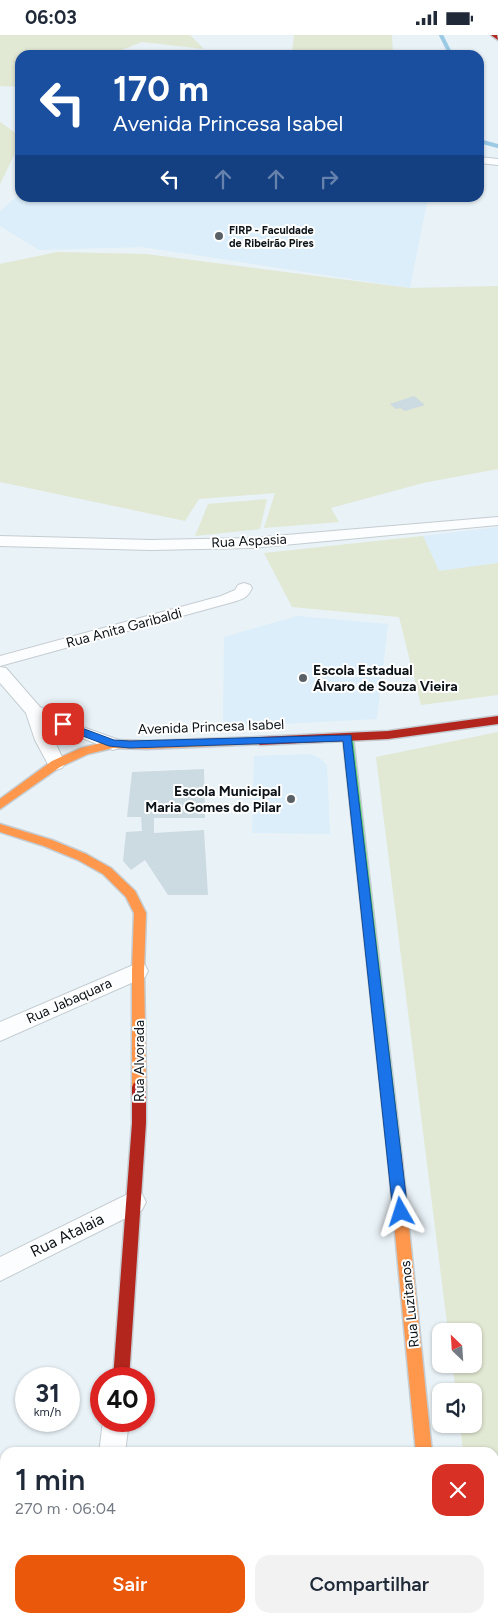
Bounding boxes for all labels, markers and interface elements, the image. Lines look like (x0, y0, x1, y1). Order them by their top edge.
text: 06:03 (25, 6, 77, 29)
text: 170 m (113, 68, 209, 110)
icon: left (30, 70, 95, 135)
text: Avenida Princesa Isabel (113, 110, 343, 137)
icon: left (156, 165, 184, 193)
icon: ahead (209, 165, 237, 193)
icon: ahead (262, 165, 290, 193)
icon: right (315, 165, 343, 193)
place label: FIRP - Faculdade de Ribeirão Pires (229, 224, 314, 250)
marker: FIRP - Faculdade de Ribeirão Pires (213, 230, 225, 242)
street label: Rua Aspasia (211, 531, 287, 551)
street label: Rua Anita Garibaldi (64, 604, 184, 652)
place label: Escola Estadual Álvaro de Souza Vieira (313, 662, 458, 695)
marker: Escola Estadual Álvaro de Souza Vieira (297, 672, 309, 684)
pin (42, 703, 84, 745)
icon: arrive (49, 710, 77, 738)
street label: Avenida Princesa Isabel (137, 716, 285, 738)
place label: Escola Municipal Maria Gomes do Pilar (145, 783, 282, 816)
marker: Escola Municipal Maria Gomes do Pilar (285, 793, 297, 805)
street label: Rua Jabaquara (24, 975, 114, 1027)
street label: Rua Alvorada (131, 1020, 148, 1102)
position arrow (374, 1185, 426, 1237)
street label: Rua Atalaia (27, 1209, 107, 1261)
street label: Rua Luzitanos (397, 1260, 423, 1348)
north arrow (432, 1323, 482, 1373)
map controls (432, 1323, 482, 1433)
speed limit sign: 40 (90, 1367, 155, 1432)
text: 31 (35, 1378, 60, 1408)
button: sound (432, 1383, 482, 1433)
text: km/h (34, 1405, 61, 1419)
text: 1 min (15, 1461, 85, 1498)
button: close (432, 1464, 484, 1516)
text: 270 m · 06:04 (15, 1499, 116, 1518)
button: Sair (15, 1555, 245, 1613)
button: Compartilhar (255, 1555, 484, 1613)

